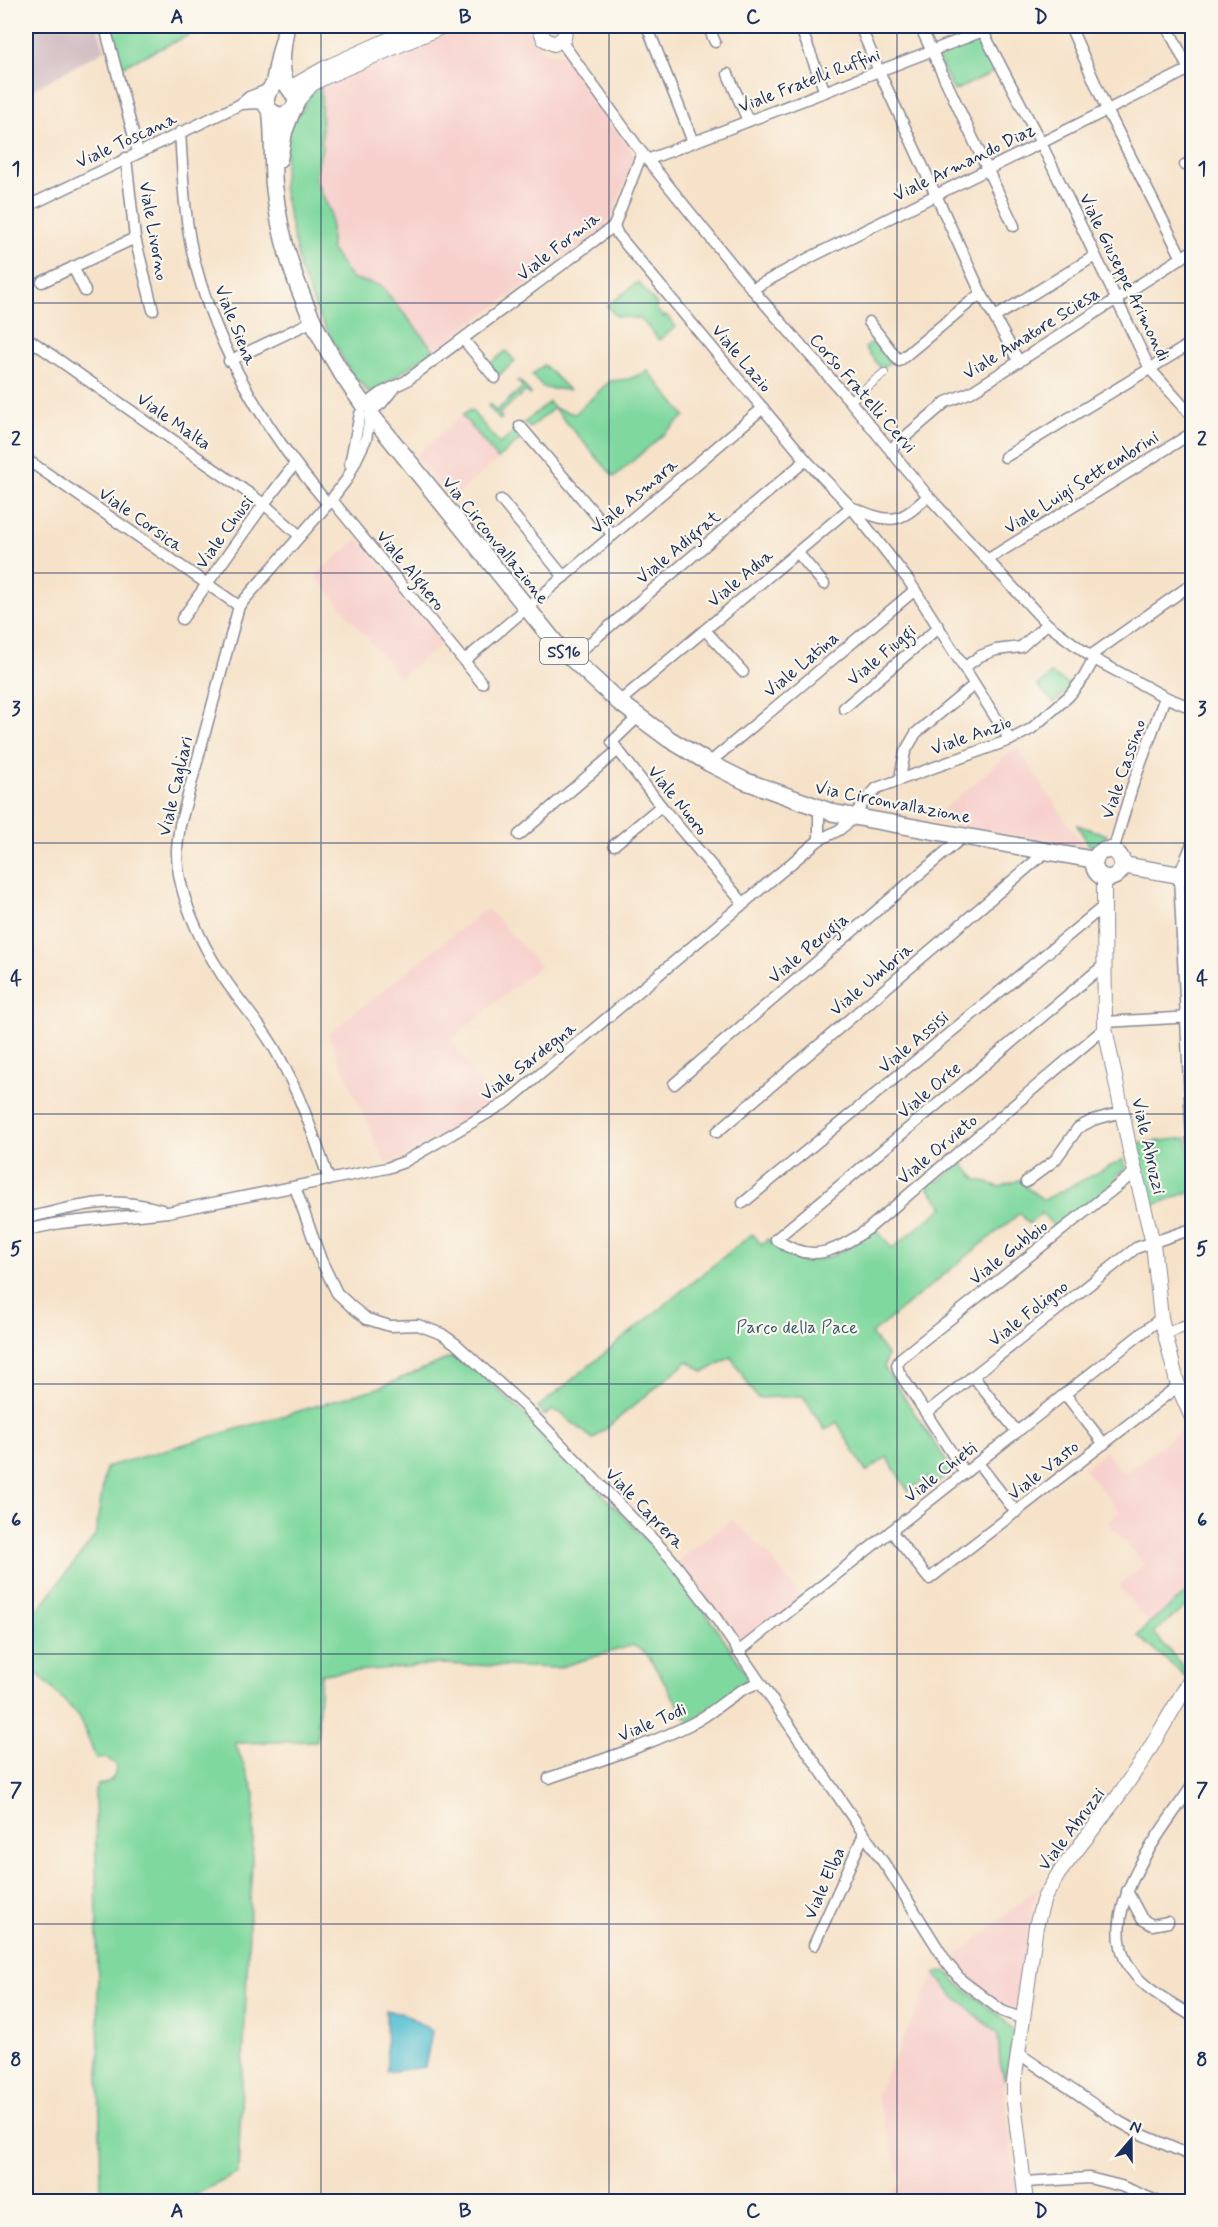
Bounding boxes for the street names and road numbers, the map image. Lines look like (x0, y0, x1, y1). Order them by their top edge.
street label: Viale Fratelli Ruffini (735, 43, 884, 119)
street label: Viale Toscana (72, 107, 181, 175)
street label: Viale Armando Diaz (889, 118, 1040, 208)
street label: Viale Livorno (132, 180, 174, 283)
street label: Viale Giuseppe Arimondi (1073, 189, 1175, 366)
street label: Viale Formia (512, 207, 605, 287)
street label: Viale Siena (208, 282, 262, 369)
street label: Viale Amatore Sciesa (958, 282, 1105, 386)
street label: Viale Lazio (706, 319, 777, 398)
street label: Corso Fratelli Cervi (803, 329, 921, 459)
street label: Viale Malta (131, 387, 215, 456)
street label: Viale Luigi Settembrini (1000, 425, 1163, 540)
street label: Viale Asmara (586, 453, 683, 540)
street label: Via Circonvallazione (436, 472, 554, 610)
street label: Viale Corsica (93, 482, 188, 558)
street label: Viale Chiusi (190, 491, 260, 574)
street label: Viale Adigrat (631, 505, 728, 592)
street label: Viale Alghero (369, 525, 450, 617)
street label: Viale Adua (703, 544, 779, 613)
street label: Viale Fiuggi (842, 620, 922, 693)
street label: Viale Latina (759, 626, 844, 703)
road number: SS16 (540, 638, 588, 664)
street label: Viale Anzio (928, 710, 1015, 762)
street label: Viale Cassino (1096, 716, 1152, 822)
street label: Viale Cagliari (153, 734, 199, 839)
street label: Viale Nuoro (642, 761, 713, 841)
street label: Via Circonvallazione (813, 776, 973, 830)
street label: Viale Perugia (763, 908, 855, 991)
street label: Viale Umbria (825, 938, 919, 1022)
street label: Viale Assisi (873, 1006, 954, 1079)
street label: Viale Sardegna (476, 1017, 582, 1108)
street label: Viale Orte (892, 1057, 967, 1125)
street label: Viale Abruzzi (1125, 1096, 1171, 1197)
street label: Viale Orvieto (892, 1109, 983, 1191)
street label: Viale Gubbio (964, 1214, 1053, 1291)
street label: Viale Foligno (984, 1275, 1074, 1353)
street label: Viale Vasto (1003, 1435, 1084, 1506)
street label: Viale Chieti (899, 1437, 982, 1509)
street label: Viale Caprera (599, 1463, 689, 1555)
street label: Viale Todi (614, 1698, 690, 1748)
street label: Viale Abruzzi (1033, 1783, 1111, 1876)
street label: Viale Elba (798, 1844, 851, 1923)

